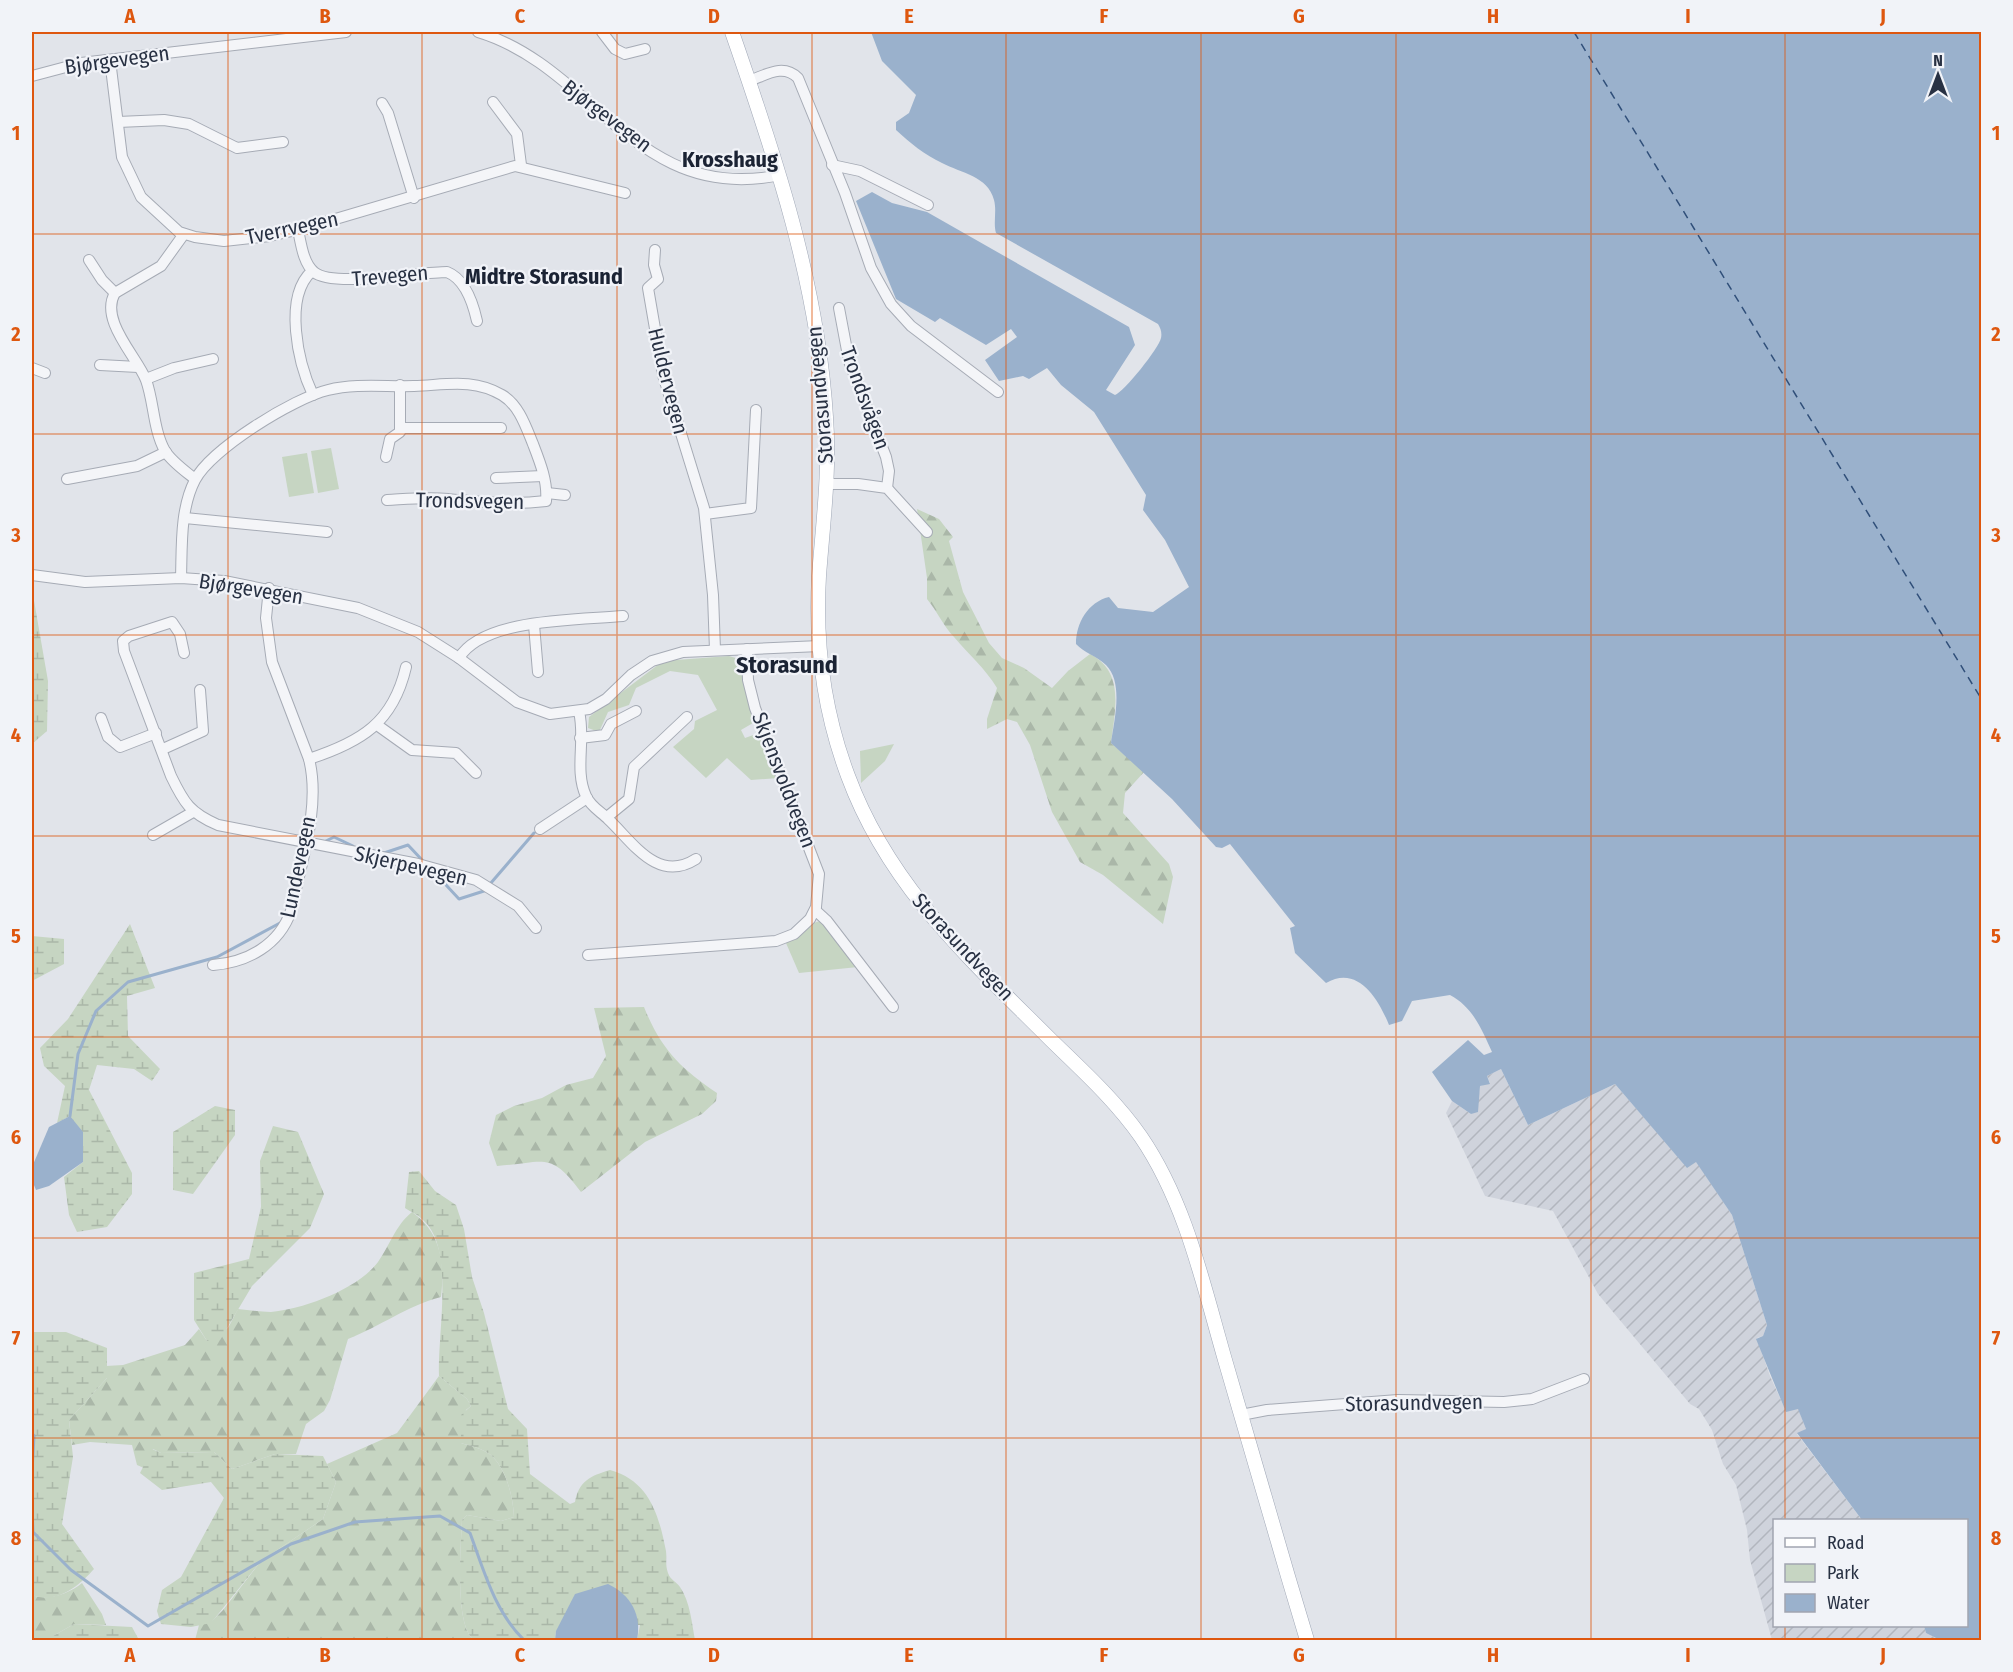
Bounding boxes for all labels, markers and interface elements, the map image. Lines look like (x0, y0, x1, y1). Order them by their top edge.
text: A (124, 4, 137, 28)
text: B (319, 4, 331, 28)
text: C (515, 4, 526, 28)
text: D (708, 4, 720, 28)
text: E (904, 4, 914, 28)
text: F (1100, 4, 1109, 28)
text: G (1293, 4, 1305, 28)
text: H (1487, 4, 1499, 28)
text: I (1685, 4, 1691, 28)
text: J (1879, 4, 1886, 28)
street label: Bjørgevegen (63, 40, 171, 80)
north arrow (1908, 45, 1968, 105)
text: N (1933, 51, 1943, 70)
street label: Bjørgevegen (557, 74, 657, 158)
text: 1 (12, 121, 20, 145)
text: 1 (1992, 121, 2000, 145)
district label: Krosshaug (682, 146, 778, 173)
street label: Tverrvegen (243, 206, 341, 250)
street label: Trevegen (351, 260, 429, 292)
district label: Midtre Storasund (465, 263, 623, 290)
text: 2 (10, 322, 21, 346)
text: 2 (1990, 322, 2001, 346)
street label: Huldervegen (642, 325, 694, 437)
street label: Storasundvegen (801, 325, 839, 465)
street label: Trondsvågen (834, 343, 896, 453)
street label: Trondsvegen (416, 487, 524, 515)
text: 3 (10, 523, 21, 547)
text: 3 (1990, 523, 2001, 547)
street label: Bjørgevegen (197, 568, 305, 610)
district label: Storasund (736, 651, 838, 679)
street label: Skjensvoldvegen (746, 708, 822, 852)
text: 4 (11, 723, 21, 747)
text: 4 (1991, 723, 2001, 747)
street label: Lundevegen (275, 814, 321, 920)
street label: Skjerpevegen (352, 840, 470, 892)
street label: Storasundvegen (907, 888, 1019, 1006)
text: 5 (11, 924, 21, 948)
text: 5 (1991, 924, 2001, 948)
text: 6 (11, 1125, 21, 1149)
text: 6 (1991, 1125, 2001, 1149)
text: 7 (12, 1326, 21, 1350)
text: 7 (1992, 1326, 2001, 1350)
street label: Storasundvegen (1345, 1389, 1483, 1417)
legend (1773, 1519, 1968, 1627)
text: 8 (11, 1526, 22, 1550)
text: 8 (1991, 1526, 2002, 1550)
text: Road (1827, 1532, 1864, 1554)
text: Park (1827, 1562, 1860, 1584)
text: Water (1827, 1592, 1870, 1614)
text: A (124, 1643, 137, 1667)
text: B (319, 1643, 331, 1667)
text: C (515, 1643, 526, 1667)
text: D (708, 1643, 720, 1667)
text: E (904, 1643, 914, 1667)
text: F (1100, 1643, 1109, 1667)
text: G (1293, 1643, 1305, 1667)
text: H (1487, 1643, 1499, 1667)
text: I (1685, 1643, 1691, 1667)
text: J (1879, 1643, 1886, 1667)

